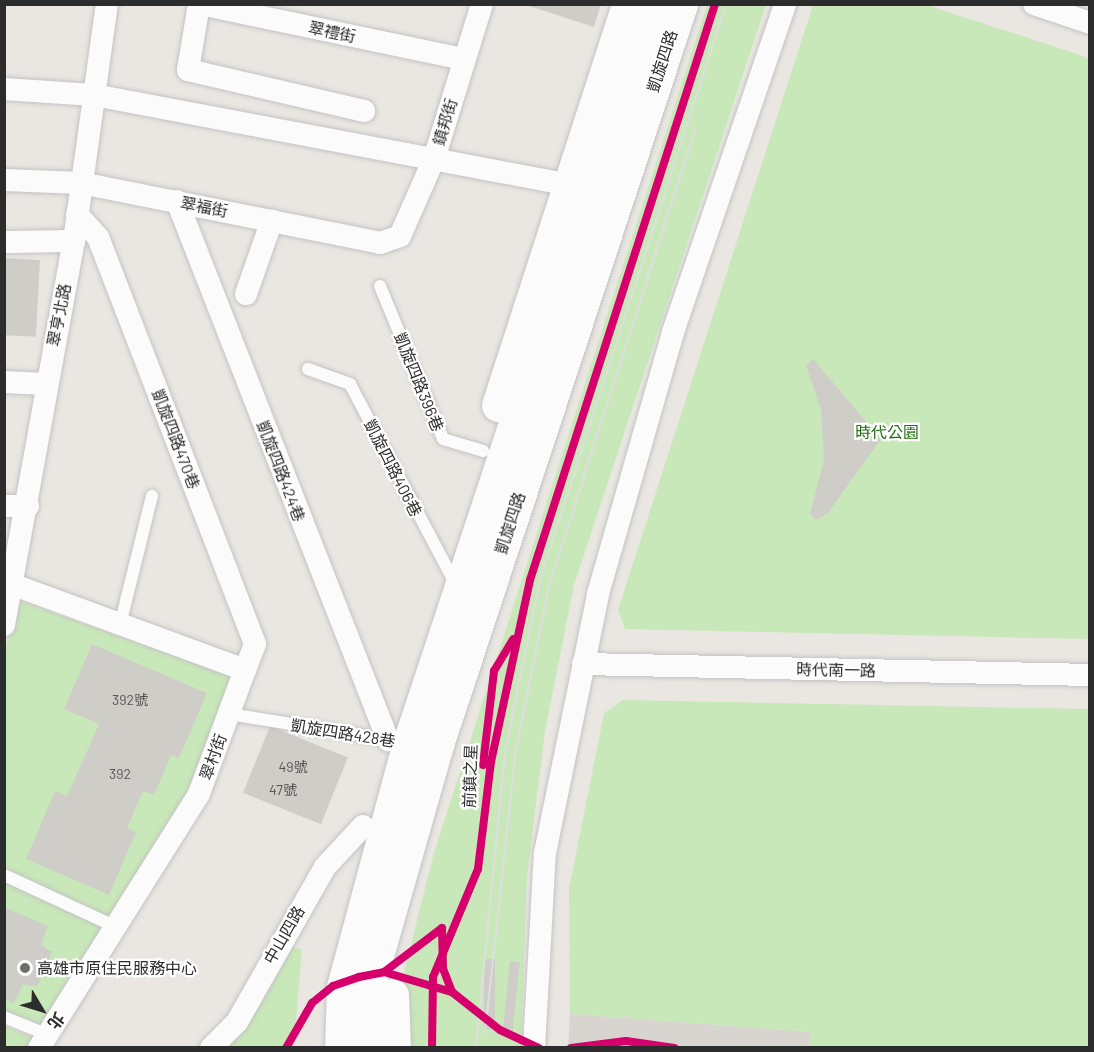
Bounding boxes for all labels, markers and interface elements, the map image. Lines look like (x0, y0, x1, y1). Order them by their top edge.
street label: 翠禮街 (307, 18, 357, 46)
street label: 凱旋四路 (643, 28, 681, 94)
street label: 鎮邦街 (429, 96, 461, 148)
street label: 翠福街 (179, 193, 229, 221)
street label: 翠亨北路 (43, 282, 75, 348)
street label: 凱旋四路396巷 (390, 330, 448, 434)
street label: 凱旋四路470巷 (148, 387, 204, 491)
street label: 凱旋四路406巷 (360, 416, 426, 520)
street label: 凱旋四路424巷 (253, 418, 309, 524)
park label: 時代公園 (855, 422, 919, 442)
street label: 凱旋四路 (491, 490, 529, 556)
street label: 時代南一路 (796, 660, 876, 680)
house number: 392號 (112, 692, 148, 708)
street label: 凱旋四路428巷 (289, 715, 397, 751)
street label: 翠村街 (196, 731, 230, 783)
street label: 前鎮之星 (459, 744, 481, 808)
house number: 49號 (278, 759, 308, 775)
house number: 392 (109, 766, 131, 782)
house number: 47號 (269, 782, 297, 798)
street label: 中山四路 (260, 902, 308, 968)
place label: 高雄市原住民服務中心 (37, 958, 197, 978)
marker: 高雄市原住民服務中心 (18, 961, 32, 975)
north arrow (12, 980, 72, 1040)
text: 北 (44, 1009, 69, 1034)

